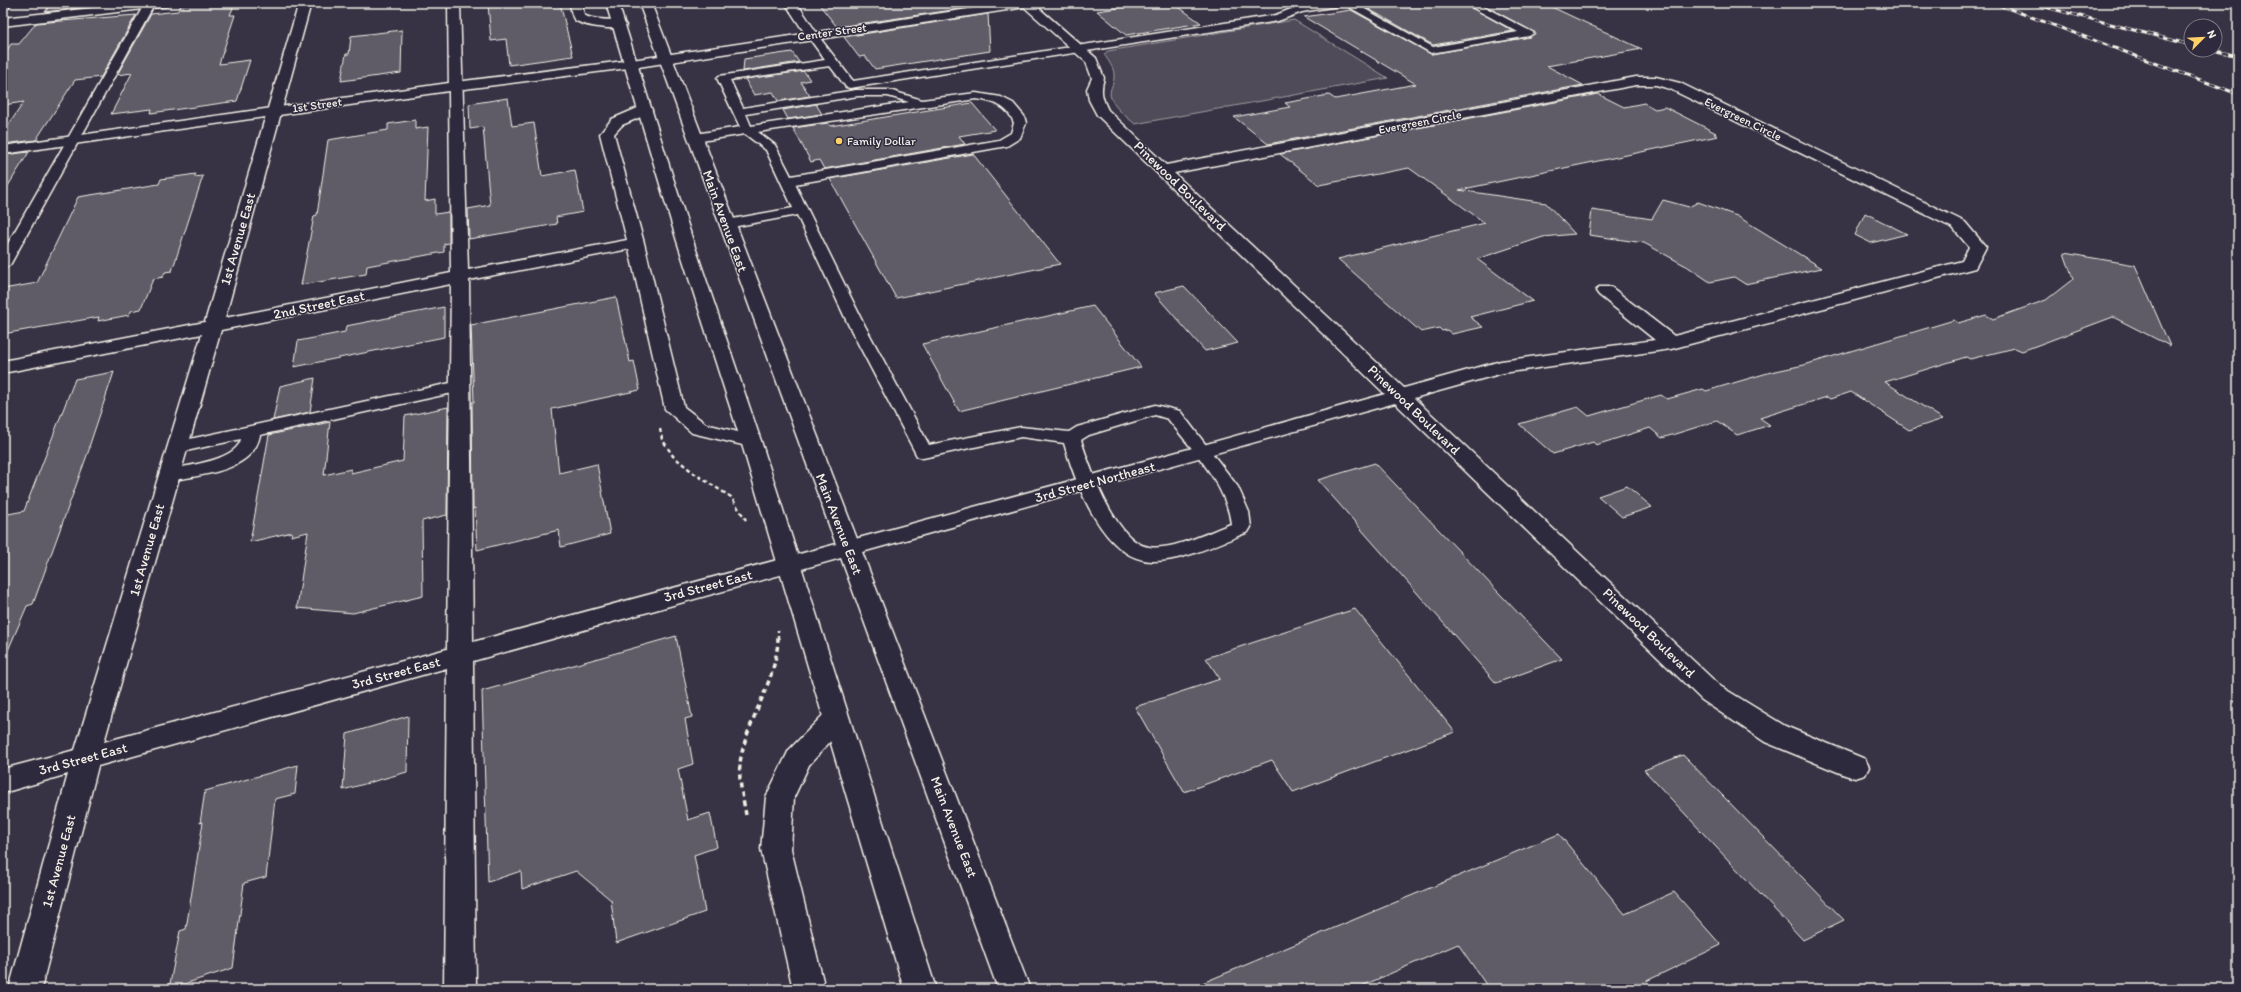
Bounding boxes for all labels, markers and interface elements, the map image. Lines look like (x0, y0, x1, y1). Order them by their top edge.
north arrow (2183, 18, 2223, 58)
street label: Center Street (797, 20, 868, 44)
text: N (2204, 28, 2219, 40)
street label: Evergreen Circle (1702, 94, 1784, 144)
street label: 1st Street (291, 95, 343, 115)
street label: Evergreen Circle (1377, 107, 1463, 137)
place label: Family Dollar (847, 134, 916, 148)
marker: Family Dollar (834, 136, 844, 146)
street label: Pinewood Boulevard (1130, 138, 1230, 235)
street label: Main Avenue East (699, 168, 751, 274)
street label: 1st Avenue East (217, 191, 259, 287)
street label: 2nd Street East (272, 287, 366, 323)
street label: Pinewood Boulevard (1364, 362, 1464, 459)
street label: 3rd Street Northeast (1033, 458, 1157, 506)
street label: Main Avenue East (812, 471, 866, 577)
street label: 1st Avenue East (126, 502, 168, 598)
street label: 3rd Street East (662, 566, 754, 606)
street label: Pinewood Boulevard (1599, 585, 1699, 682)
street label: 3rd Street East (350, 653, 442, 693)
street label: 3rd Street East (37, 739, 129, 779)
street label: Main Avenue East (927, 774, 981, 880)
street label: 1st Avenue East (38, 813, 80, 909)

